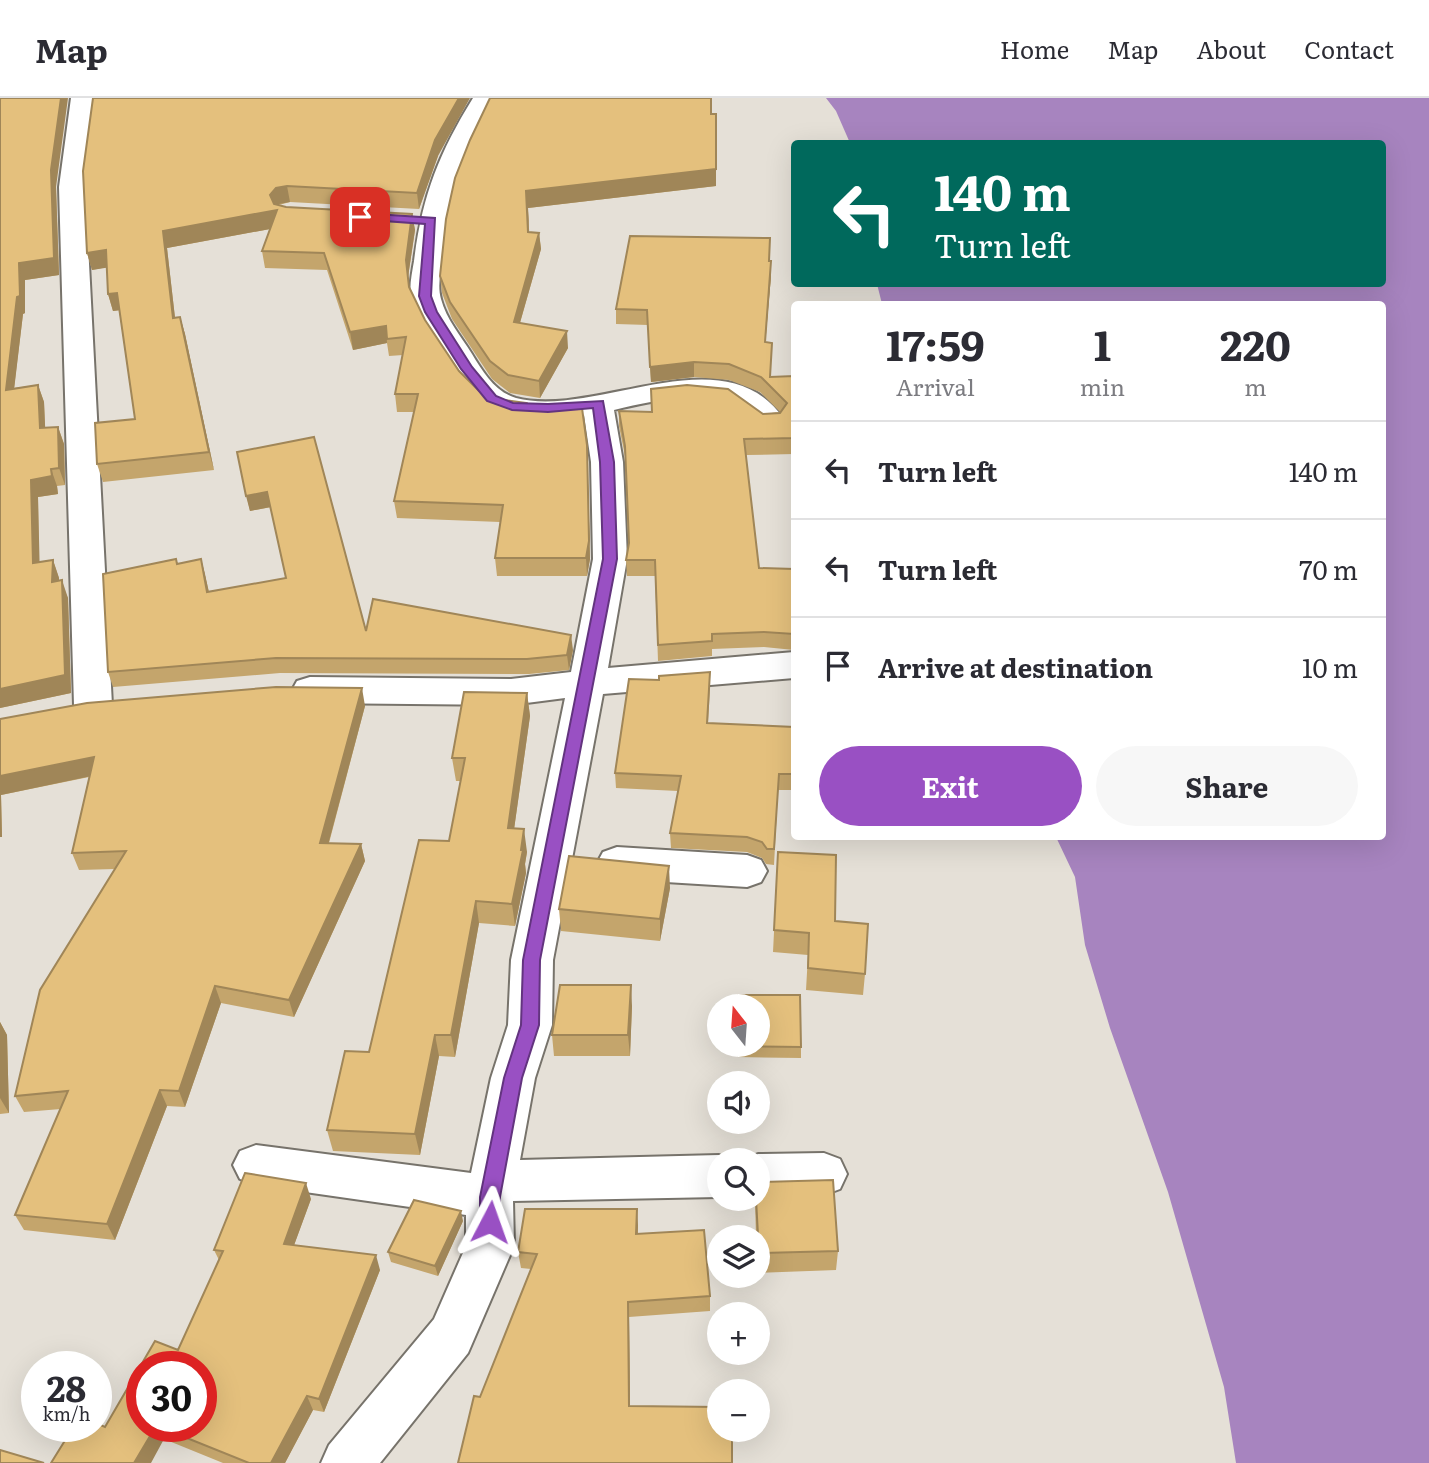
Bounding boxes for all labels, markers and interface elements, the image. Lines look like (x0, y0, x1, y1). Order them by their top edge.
text: Map (35, 24, 108, 73)
text: Home (1000, 31, 1069, 66)
text: Map (1107, 31, 1158, 66)
text: About (1196, 31, 1266, 66)
text: Contact (1304, 31, 1394, 66)
text: 140 m (934, 153, 1071, 226)
icon: left (819, 168, 910, 259)
pin (330, 187, 390, 247)
icon: arrive (341, 198, 379, 236)
text: Turn left (934, 220, 1071, 268)
text: 17:59 (886, 312, 985, 374)
text: 1 (1094, 312, 1111, 374)
text: 220 (1220, 312, 1291, 374)
text: Arrival (896, 369, 975, 403)
text: min (1080, 369, 1125, 403)
text: m (1244, 369, 1267, 403)
icon: left (819, 451, 857, 489)
text: Turn left (878, 451, 997, 490)
text: 140 m (1289, 451, 1358, 490)
icon: left (819, 549, 857, 587)
text: Turn left (878, 549, 997, 588)
text: 70 m (1299, 549, 1358, 588)
icon: arrive (819, 647, 857, 685)
text: Arrive at destination (878, 647, 1153, 686)
text: 10 m (1302, 647, 1358, 686)
button: Exit (819, 746, 1082, 826)
button: Share (1096, 746, 1358, 826)
north arrow (707, 994, 770, 1057)
map controls (707, 994, 770, 1442)
button: sound (707, 1071, 770, 1134)
button: search (707, 1148, 770, 1211)
position arrow (453, 1185, 527, 1259)
button: layers (707, 1225, 770, 1288)
button: + (707, 1302, 770, 1365)
speed limit sign: 30 (126, 1351, 217, 1442)
text: 28 (47, 1361, 86, 1413)
button: − (707, 1379, 770, 1442)
text: km/h (43, 1400, 90, 1427)

